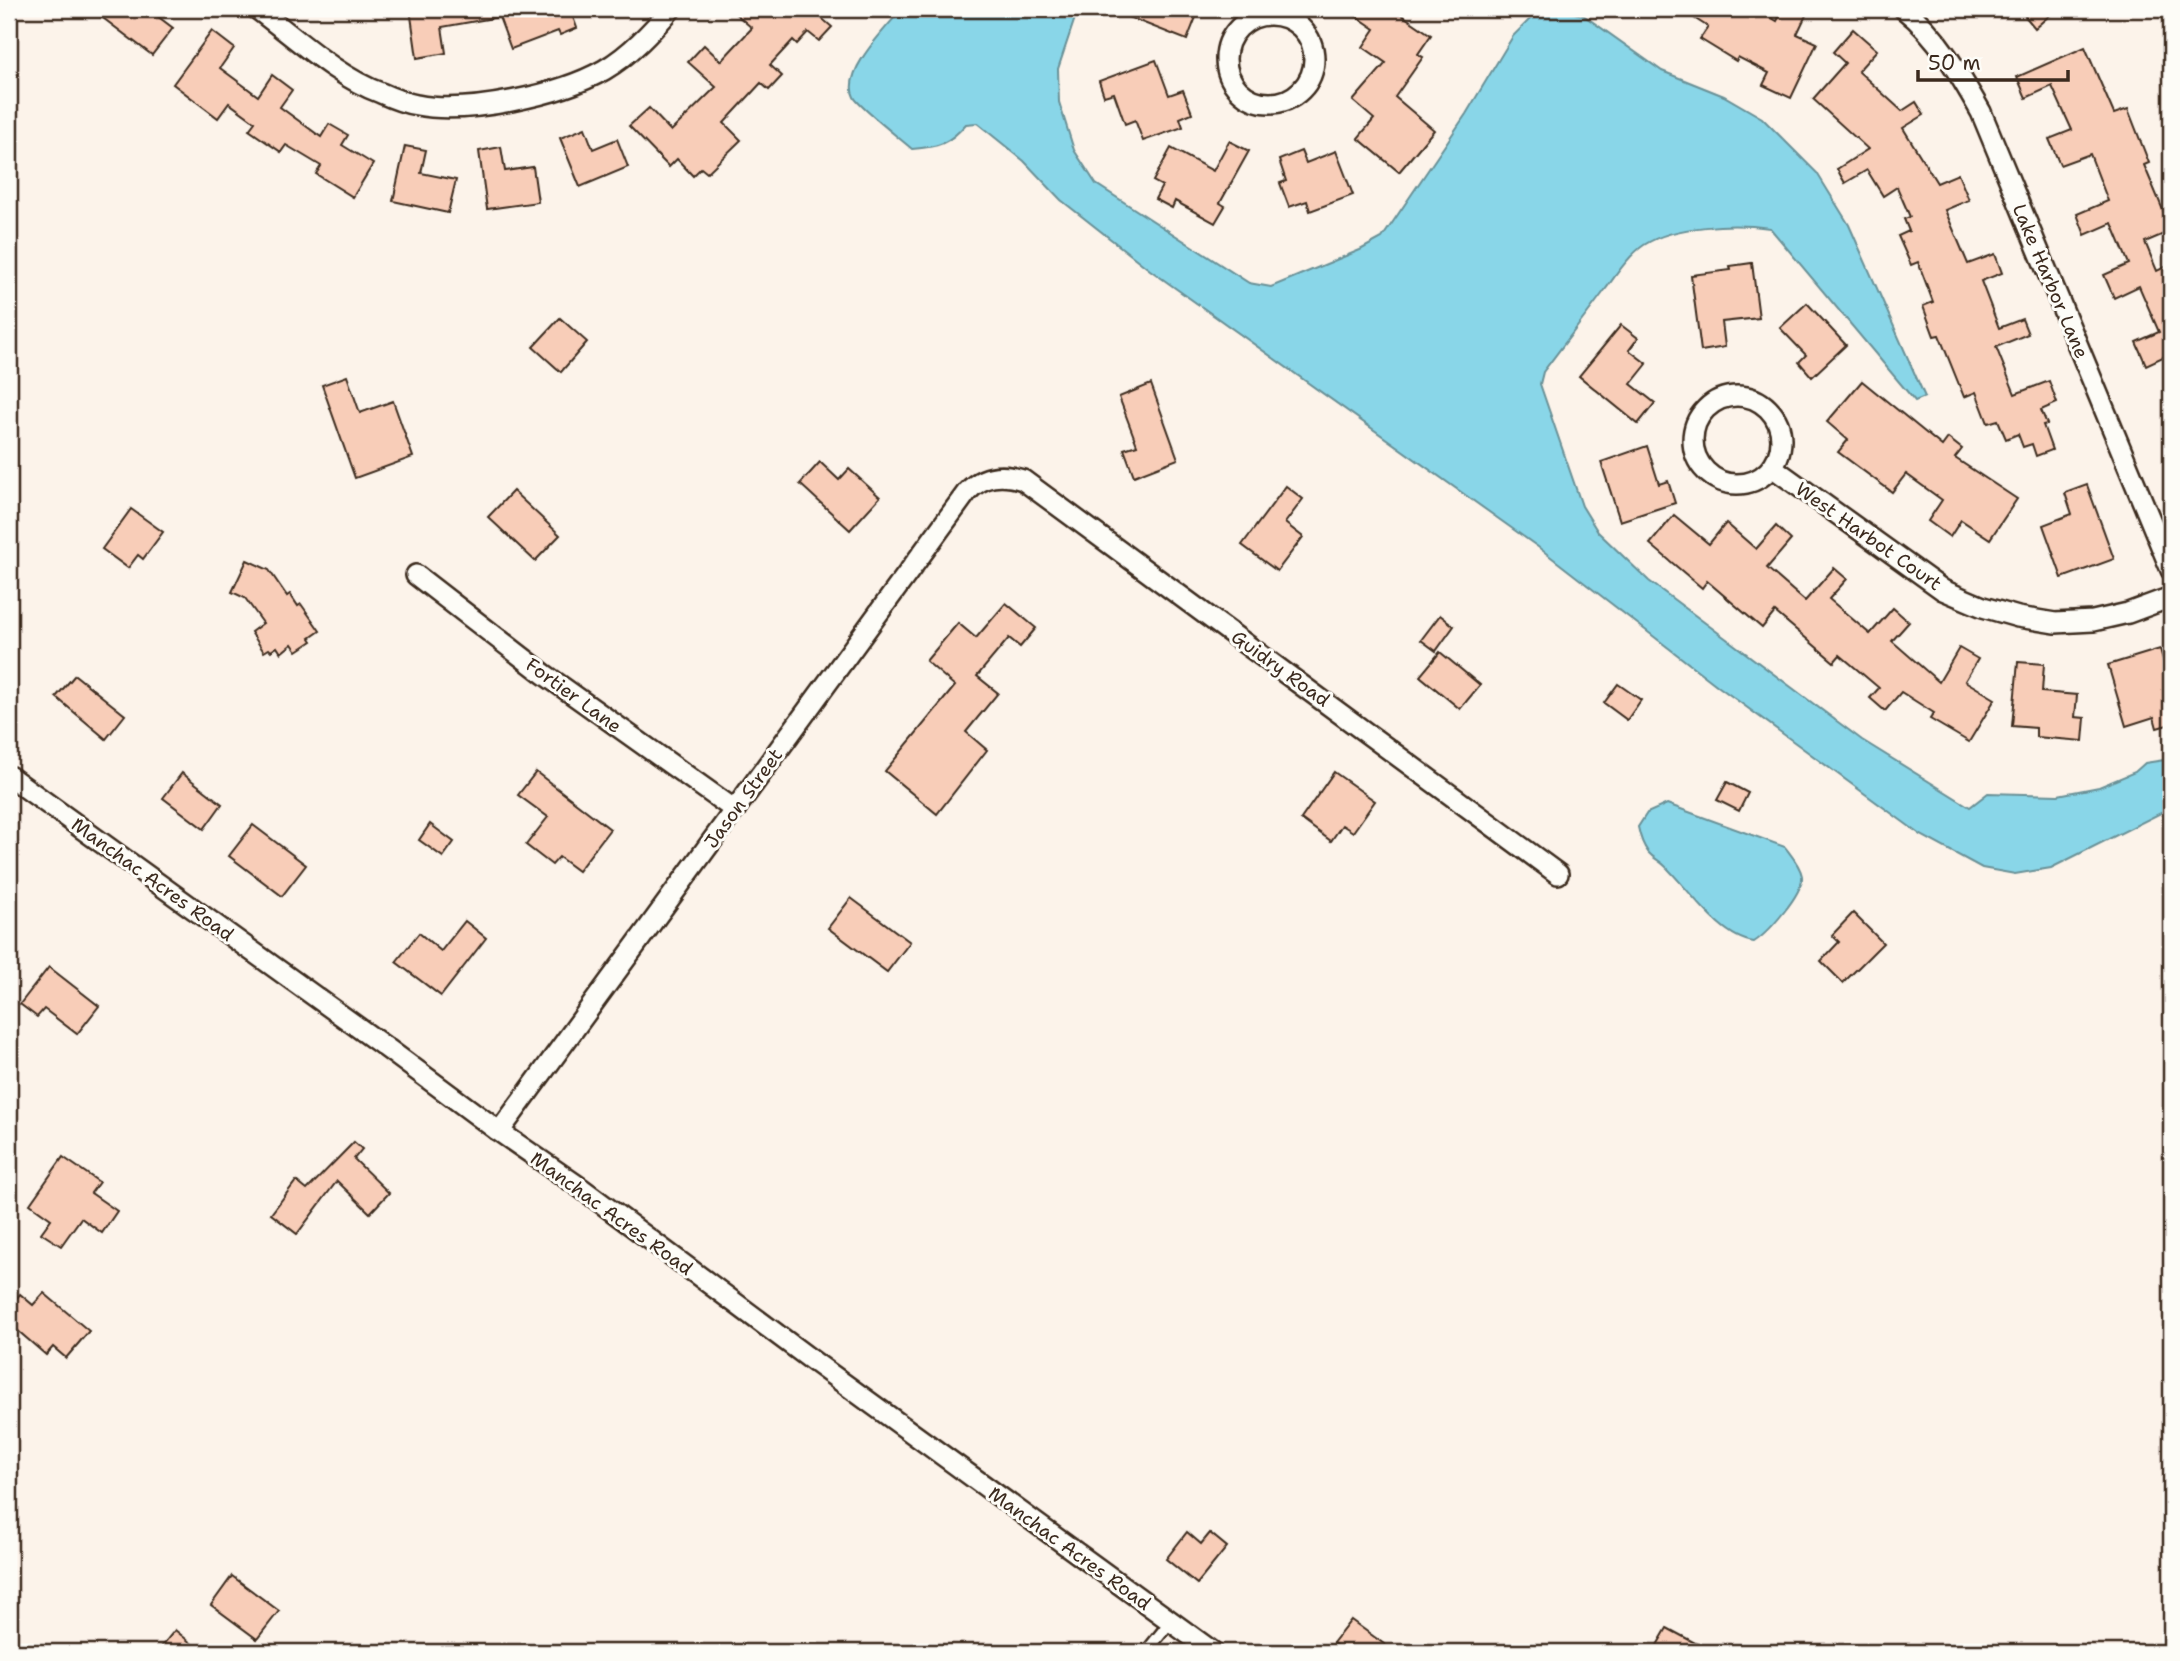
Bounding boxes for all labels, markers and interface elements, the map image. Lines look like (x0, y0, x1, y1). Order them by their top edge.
scale bar (1918, 38, 2068, 82)
text: 50 m (1928, 49, 1981, 77)
street label: Lake Harbor Lane (2007, 200, 2094, 362)
street label: West Harbot Court (1791, 477, 1947, 596)
street label: Guidry Road (1227, 624, 1335, 713)
street label: Fortier Lane (521, 652, 627, 739)
street label: Jason Street (699, 743, 788, 853)
street label: Manchac Acres Road (66, 812, 239, 947)
street label: Manchac Acres Road (525, 1146, 698, 1281)
street label: Manchac Acres Road (983, 1481, 1156, 1616)

